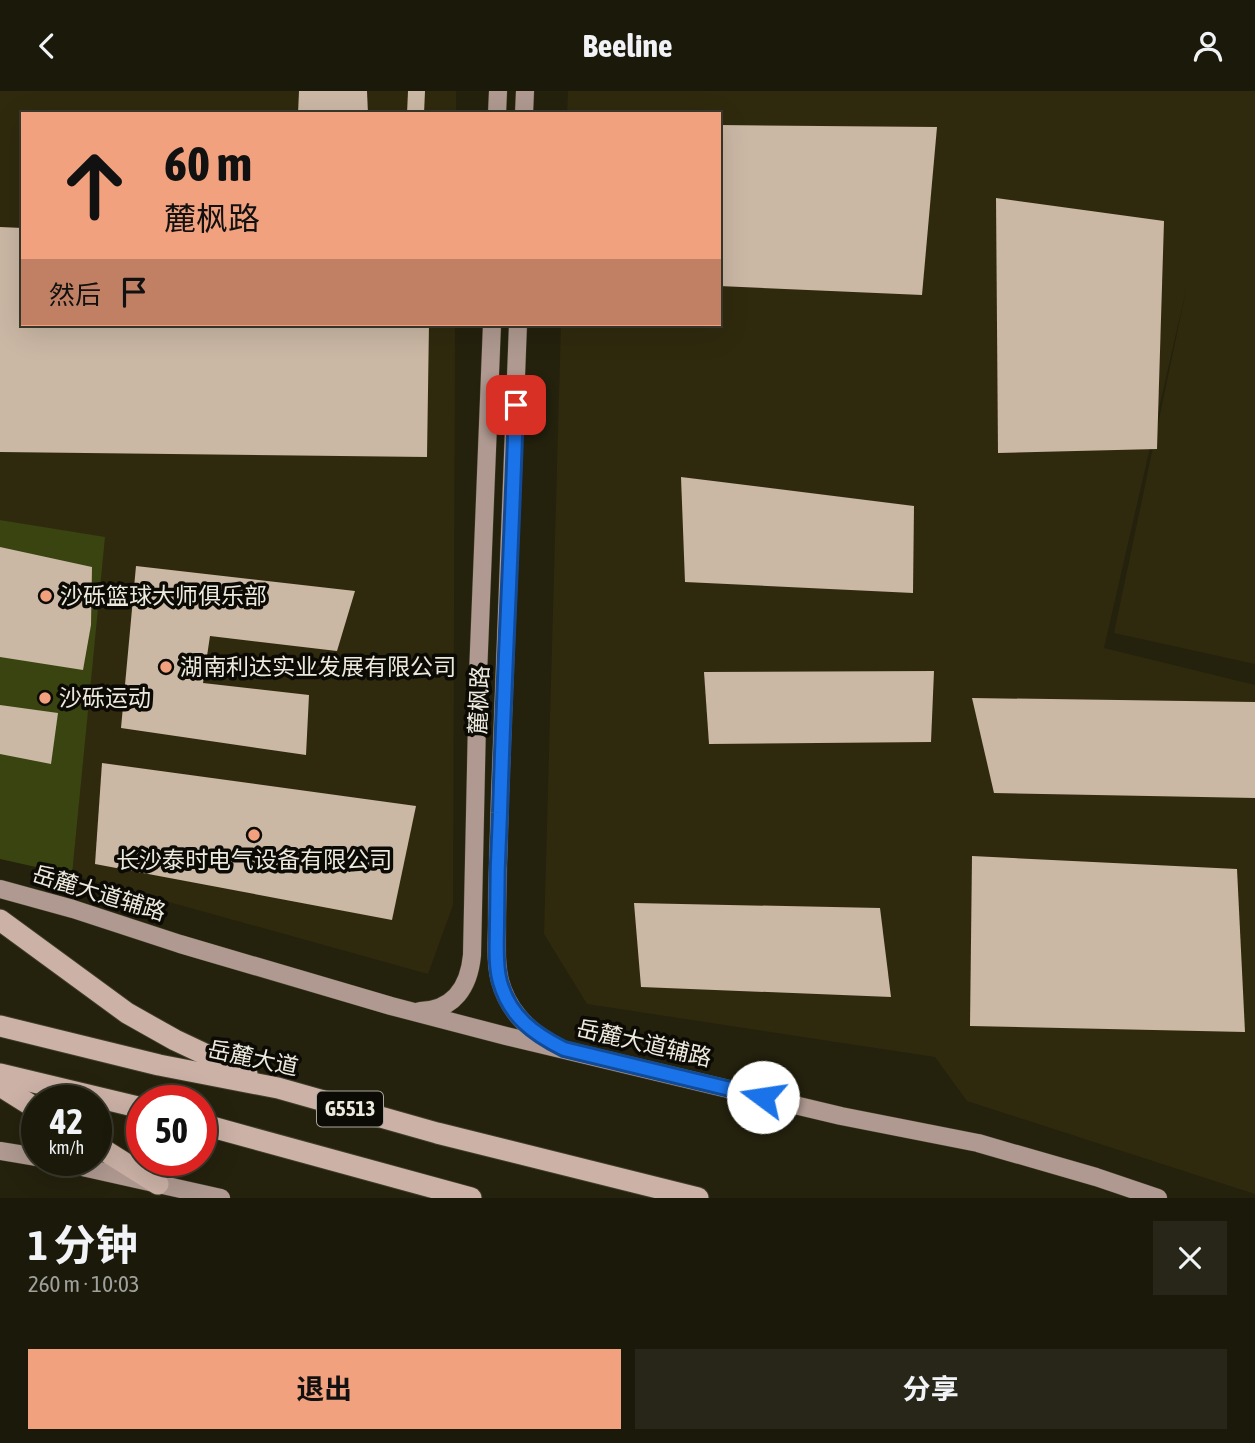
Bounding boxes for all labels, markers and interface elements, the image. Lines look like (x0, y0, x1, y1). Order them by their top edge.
icon: back (28, 27, 66, 65)
text: Beeline (583, 27, 672, 64)
icon: person (1189, 27, 1227, 65)
text: 60 m (164, 135, 252, 191)
icon: ahead (49, 140, 140, 231)
text: 麓枫路 (164, 200, 260, 237)
icon: arrive (115, 273, 153, 311)
text: 然后 (49, 280, 101, 310)
pin (486, 375, 546, 435)
icon: arrive (497, 386, 535, 424)
place label: 沙砾篮球大师俱乐部 (60, 583, 267, 609)
marker: 沙砾篮球大师俱乐部 (38, 588, 54, 604)
place label: 湖南利达实业发展有限公司 (180, 654, 456, 680)
marker: 湖南利达实业发展有限公司 (158, 659, 174, 675)
street label: 麓枫路 (465, 665, 493, 735)
place label: 沙砾运动 (59, 685, 151, 711)
marker: 沙砾运动 (37, 690, 53, 706)
marker: 长沙泰时电气设备有限公司 (246, 827, 262, 843)
place label: 长沙泰时电气设备有限公司 (116, 847, 392, 873)
street label: 岳麓大道辅路 (29, 860, 169, 926)
street label: 岳麓大道辅路 (574, 1015, 714, 1071)
street label: 岳麓大道 (205, 1036, 301, 1080)
position arrow (726, 1060, 800, 1134)
speed limit sign: 50 (126, 1085, 217, 1176)
road number: G5513 (317, 1091, 383, 1127)
text: 42 (50, 1101, 83, 1141)
text: km/h (49, 1137, 84, 1158)
text: 1 分钟 (28, 1221, 138, 1269)
button: close (1153, 1221, 1227, 1295)
text: 260 m · 10:03 (28, 1271, 140, 1297)
button: 退出 (28, 1349, 621, 1429)
button: 分享 (635, 1349, 1227, 1429)

